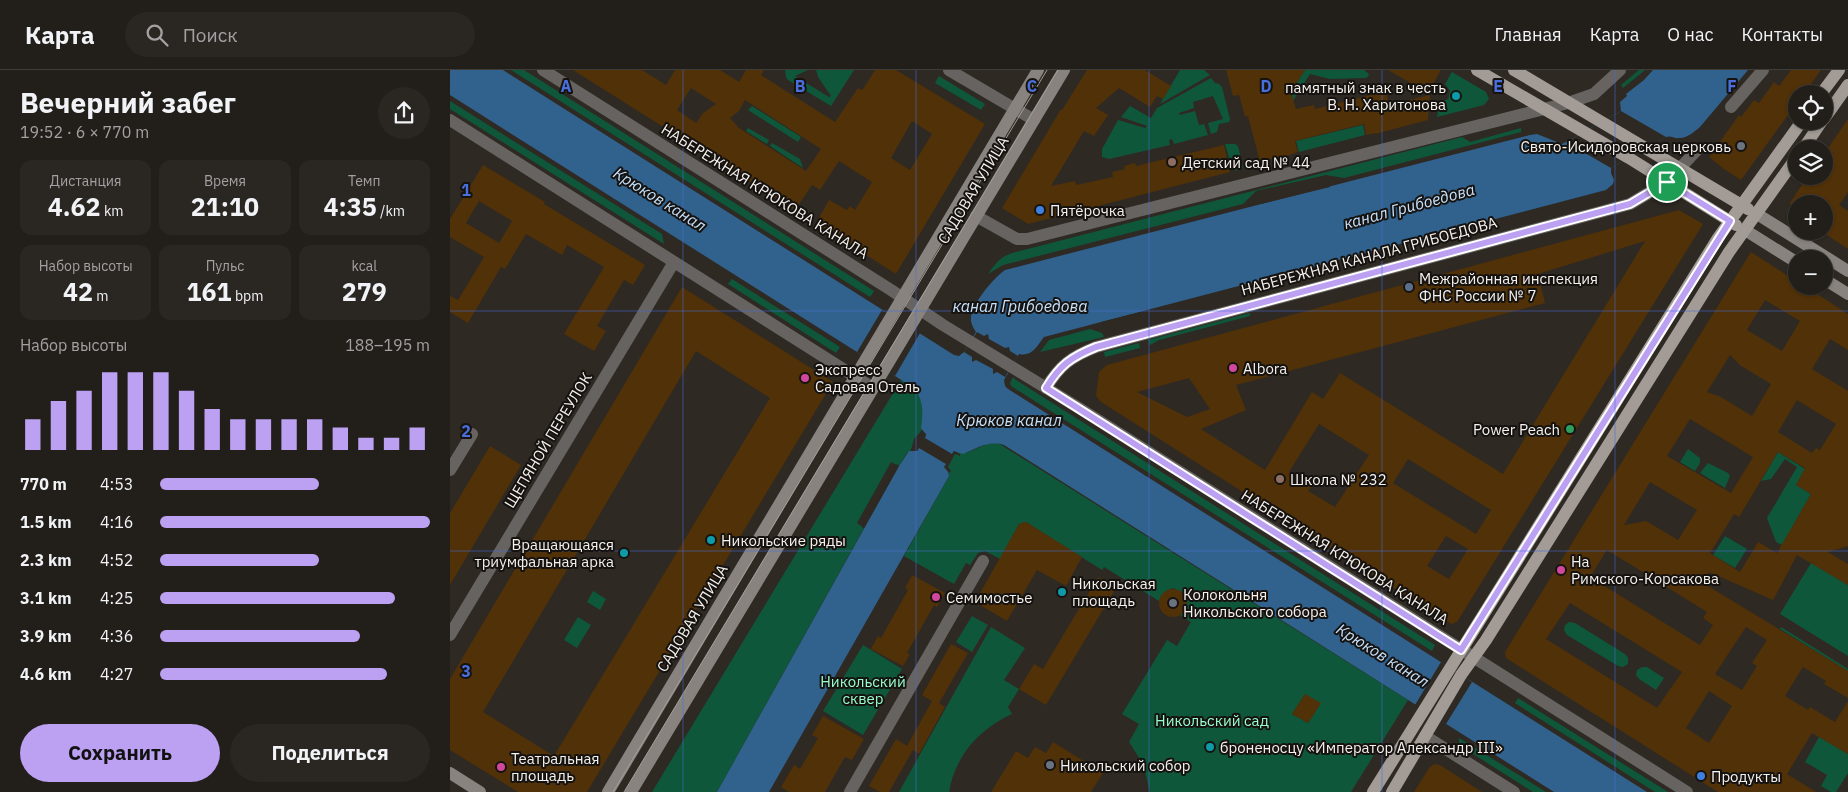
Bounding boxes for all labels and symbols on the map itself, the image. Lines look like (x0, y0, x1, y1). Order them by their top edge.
text: A (561, 76, 572, 96)
text: B (795, 76, 806, 96)
text: C (1027, 76, 1037, 96)
text: D (1260, 76, 1272, 96)
text: E (1493, 76, 1503, 96)
text: F (1727, 76, 1737, 96)
place label: памятный знак в честь В. Н. Харитонова (1285, 78, 1446, 114)
marker: памятный знак в честь В. Н. Харитонова (1450, 90, 1462, 102)
street label: НАБЕРЕЖНАЯ КРЮКОВА КАНАЛА (658, 119, 872, 263)
street label: САДОВАЯ УЛИЦА (933, 132, 1013, 247)
place label: Свято-Исидоровская церковь (1520, 137, 1731, 156)
marker: Свято-Исидоровская церковь (1735, 140, 1747, 152)
place label: Детский сад № 44 (1182, 153, 1310, 172)
marker: Детский сад № 44 (1166, 156, 1178, 168)
pin (1646, 161, 1688, 203)
water label: Крюков канал (610, 163, 710, 236)
water label: канал Грибоедова (1341, 179, 1477, 233)
text: 1 (461, 180, 471, 200)
place label: Пятёрочка (1050, 201, 1125, 220)
marker: Пятёрочка (1034, 204, 1046, 216)
street label: НАБЕРЕЖНАЯ КАНАЛА ГРИБОЕДОВА (1239, 213, 1499, 299)
place label: Межрайонная инспекция ФНС России № 7 (1419, 269, 1598, 305)
marker: Межрайонная инспекция ФНС России № 7 (1403, 281, 1415, 293)
water label: канал Грибоедова (953, 296, 1087, 316)
place label: Albora (1243, 359, 1287, 378)
place label: Экспресс Садовая Отель (815, 360, 920, 396)
marker: Albora (1227, 362, 1239, 374)
street label: ЩЕПЯНОЙ ПЕРЕУЛОК (500, 369, 596, 511)
marker: Экспресс Садовая Отель (799, 372, 811, 384)
water label: Крюков канал (956, 410, 1062, 430)
place label: Power Peach (1473, 420, 1560, 439)
text: 2 (461, 421, 471, 441)
marker: Power Peach (1564, 423, 1576, 435)
place label: Школа № 232 (1290, 470, 1387, 489)
marker: Школа № 232 (1274, 473, 1286, 485)
street label: НАБЕРЕЖНАЯ КРЮКОВА КАНАЛА (1238, 485, 1452, 629)
place label: Никольские ряды (721, 531, 846, 550)
marker: Никольские ряды (705, 534, 717, 546)
place label: Вращающаяся триумфальная арка (475, 535, 614, 571)
marker: Вращающаяся триумфальная арка (618, 547, 630, 559)
place label: На Римского-Корсакова (1571, 552, 1719, 588)
street label: САДОВАЯ УЛИЦА (652, 560, 732, 675)
marker: На Римского-Корсакова (1555, 564, 1567, 576)
place label: Никольская площадь (1072, 574, 1156, 610)
place label: Колокольня Никольского собора (1183, 585, 1327, 621)
marker: Никольская площадь (1056, 586, 1068, 598)
place label: Семимостье (946, 588, 1032, 607)
marker: Семимостье (930, 591, 942, 603)
marker: Колокольня Никольского собора (1167, 597, 1179, 609)
water label: Крюков канал (1333, 619, 1433, 692)
text: 3 (461, 661, 471, 681)
park label: Никольский сквер (820, 672, 906, 708)
park label: Никольский сад (1155, 711, 1269, 730)
place label: броненосцу «Император Александр III» (1220, 738, 1503, 757)
marker: броненосцу «Император Александр III» (1204, 741, 1216, 753)
place label: Театральная площадь (511, 749, 600, 785)
place label: Никольский собор (1060, 756, 1191, 775)
marker: Никольский собор (1044, 759, 1056, 771)
marker: Театральная площадь (495, 761, 507, 773)
place label: Продукты (1711, 767, 1781, 786)
marker: Продукты (1695, 770, 1707, 782)

